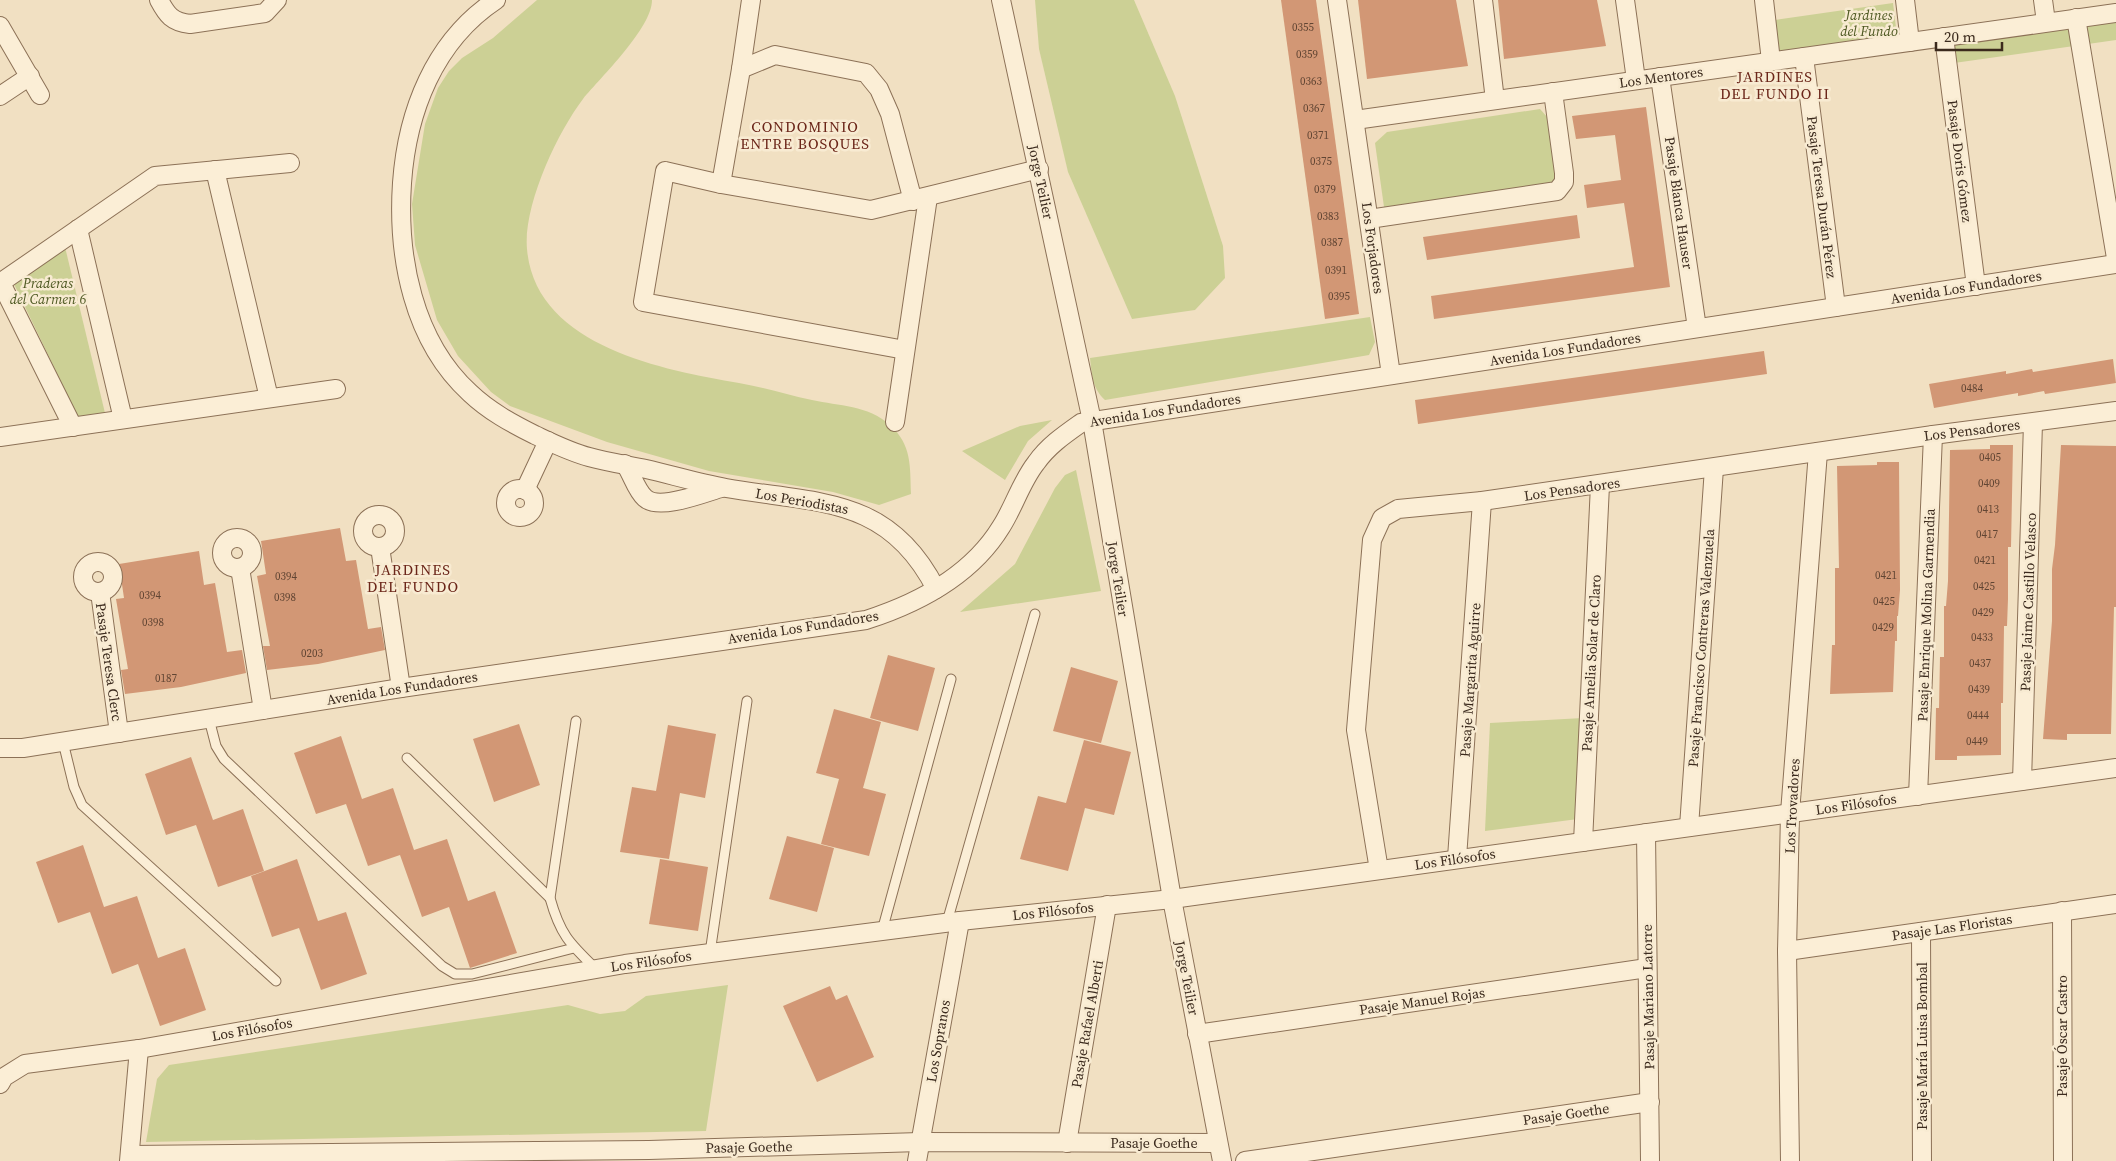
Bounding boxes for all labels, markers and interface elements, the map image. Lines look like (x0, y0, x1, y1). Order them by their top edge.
park label: Jardines del Fundo (1840, 5, 1898, 41)
house number: 0355 (1292, 20, 1314, 35)
scale bar (1936, 20, 2002, 52)
text: 20 m (1944, 26, 1976, 47)
house number: 0359 (1296, 47, 1318, 62)
street label: Los Mentores (1618, 61, 1704, 93)
district label: JARDINES DEL FUNDO II (1720, 66, 1830, 104)
house number: 0363 (1300, 74, 1322, 89)
street label: Pasaje Doris Gómez (1943, 99, 1978, 224)
house number: 0367 (1303, 101, 1325, 116)
street label: Pasaje Teresa Durán Pérez (1802, 115, 1842, 280)
district label: CONDOMINIO ENTRE BOSQUES (740, 116, 870, 154)
house number: 0371 (1307, 128, 1329, 143)
street label: Pasaje Blanca Hauser (1660, 136, 1698, 271)
street label: Jorge Teilier (1023, 142, 1059, 221)
house number: 0375 (1310, 154, 1332, 169)
house number: 0379 (1314, 182, 1336, 197)
street label: Los Forjadores (1357, 201, 1389, 295)
house number: 0383 (1317, 209, 1339, 224)
house number: 0387 (1321, 235, 1343, 250)
house number: 0391 (1325, 263, 1347, 278)
street label: Avenida Los Fundadores (1889, 265, 2043, 309)
park label: Praderas del Carmen 6 (10, 273, 87, 309)
house number: 0395 (1328, 289, 1350, 304)
street label: Avenida Los Fundadores (1488, 327, 1642, 371)
house number: 0484 (1961, 381, 1983, 396)
street label: Avenida Los Fundadores (1088, 388, 1242, 432)
street label: Los Pensadores (1923, 414, 2021, 446)
house number: 0405 (1979, 450, 2001, 465)
street label: Los Pensadores (1523, 472, 1621, 506)
house number: 0409 (1978, 476, 2000, 491)
street label: Los Periodistas (754, 483, 850, 519)
house number: 0413 (1977, 502, 1999, 517)
street label: Pasaje Enrique Molina Garmendia (1912, 507, 1940, 722)
street label: Pasaje Jaime Castillo Velasco (2015, 512, 2041, 692)
street label: Pasaje Francisco Contreras Valenzuela (1683, 527, 1719, 768)
house number: 0417 (1976, 527, 1998, 542)
street label: Jorge Teilier (1102, 539, 1134, 618)
house number: 0421 (1974, 553, 1996, 568)
district label: JARDINES DEL FUNDO (367, 559, 459, 597)
house number: 0421 (1875, 568, 1897, 583)
house number: 0394 (275, 569, 297, 584)
street label: Pasaje Amelia Solar de Claro (1576, 574, 1606, 752)
house number: 0425 (1973, 579, 1995, 594)
house number: 0394 (139, 588, 161, 603)
house number: 0398 (274, 590, 296, 605)
house number: 0425 (1873, 594, 1895, 609)
street label: Pasaje Teresa Clerc (91, 602, 127, 723)
street label: Pasaje Margarita Aguirre (1455, 602, 1485, 758)
street label: Avenida Los Fundadores (726, 605, 880, 649)
house number: 0429 (1972, 605, 1994, 620)
house number: 0398 (142, 615, 164, 630)
house number: 0429 (1872, 620, 1894, 635)
house number: 0433 (1971, 630, 1993, 645)
house number: 0203 (301, 646, 323, 661)
house number: 0437 (1969, 656, 1991, 671)
street label: Avenida Los Fundadores (325, 666, 479, 710)
house number: 0187 (155, 671, 177, 686)
house number: 0439 (1968, 682, 1990, 697)
house number: 0444 (1967, 708, 1989, 723)
house number: 0449 (1966, 734, 1988, 749)
street label: Los Trovadores (1780, 758, 1804, 854)
street label: Los Filósofos (1814, 788, 1898, 820)
street label: Los Filósofos (1413, 843, 1497, 875)
street label: Los Filósofos (1011, 897, 1095, 925)
street label: Pasaje Las Floristas (1890, 909, 2014, 945)
street label: Pasaje Mariano Latorre (1637, 924, 1659, 1070)
street label: Jorge Teilier (1170, 938, 1204, 1017)
street label: Los Filósofos (609, 945, 693, 977)
street label: Pasaje Rafael Alberti (1066, 959, 1108, 1089)
street label: Pasaje María Luisa Bombal (1912, 962, 1932, 1130)
street label: Pasaje Óscar Castro (2052, 975, 2072, 1097)
street label: Pasaje Manuel Rojas (1358, 982, 1486, 1020)
street label: Los Sopranos (921, 998, 955, 1084)
street label: Los Filósofos (210, 1012, 294, 1046)
street label: Pasaje Goethe (1521, 1098, 1611, 1130)
street label: Pasaje Goethe (1110, 1133, 1198, 1153)
street label: Pasaje Goethe (705, 1136, 793, 1158)

